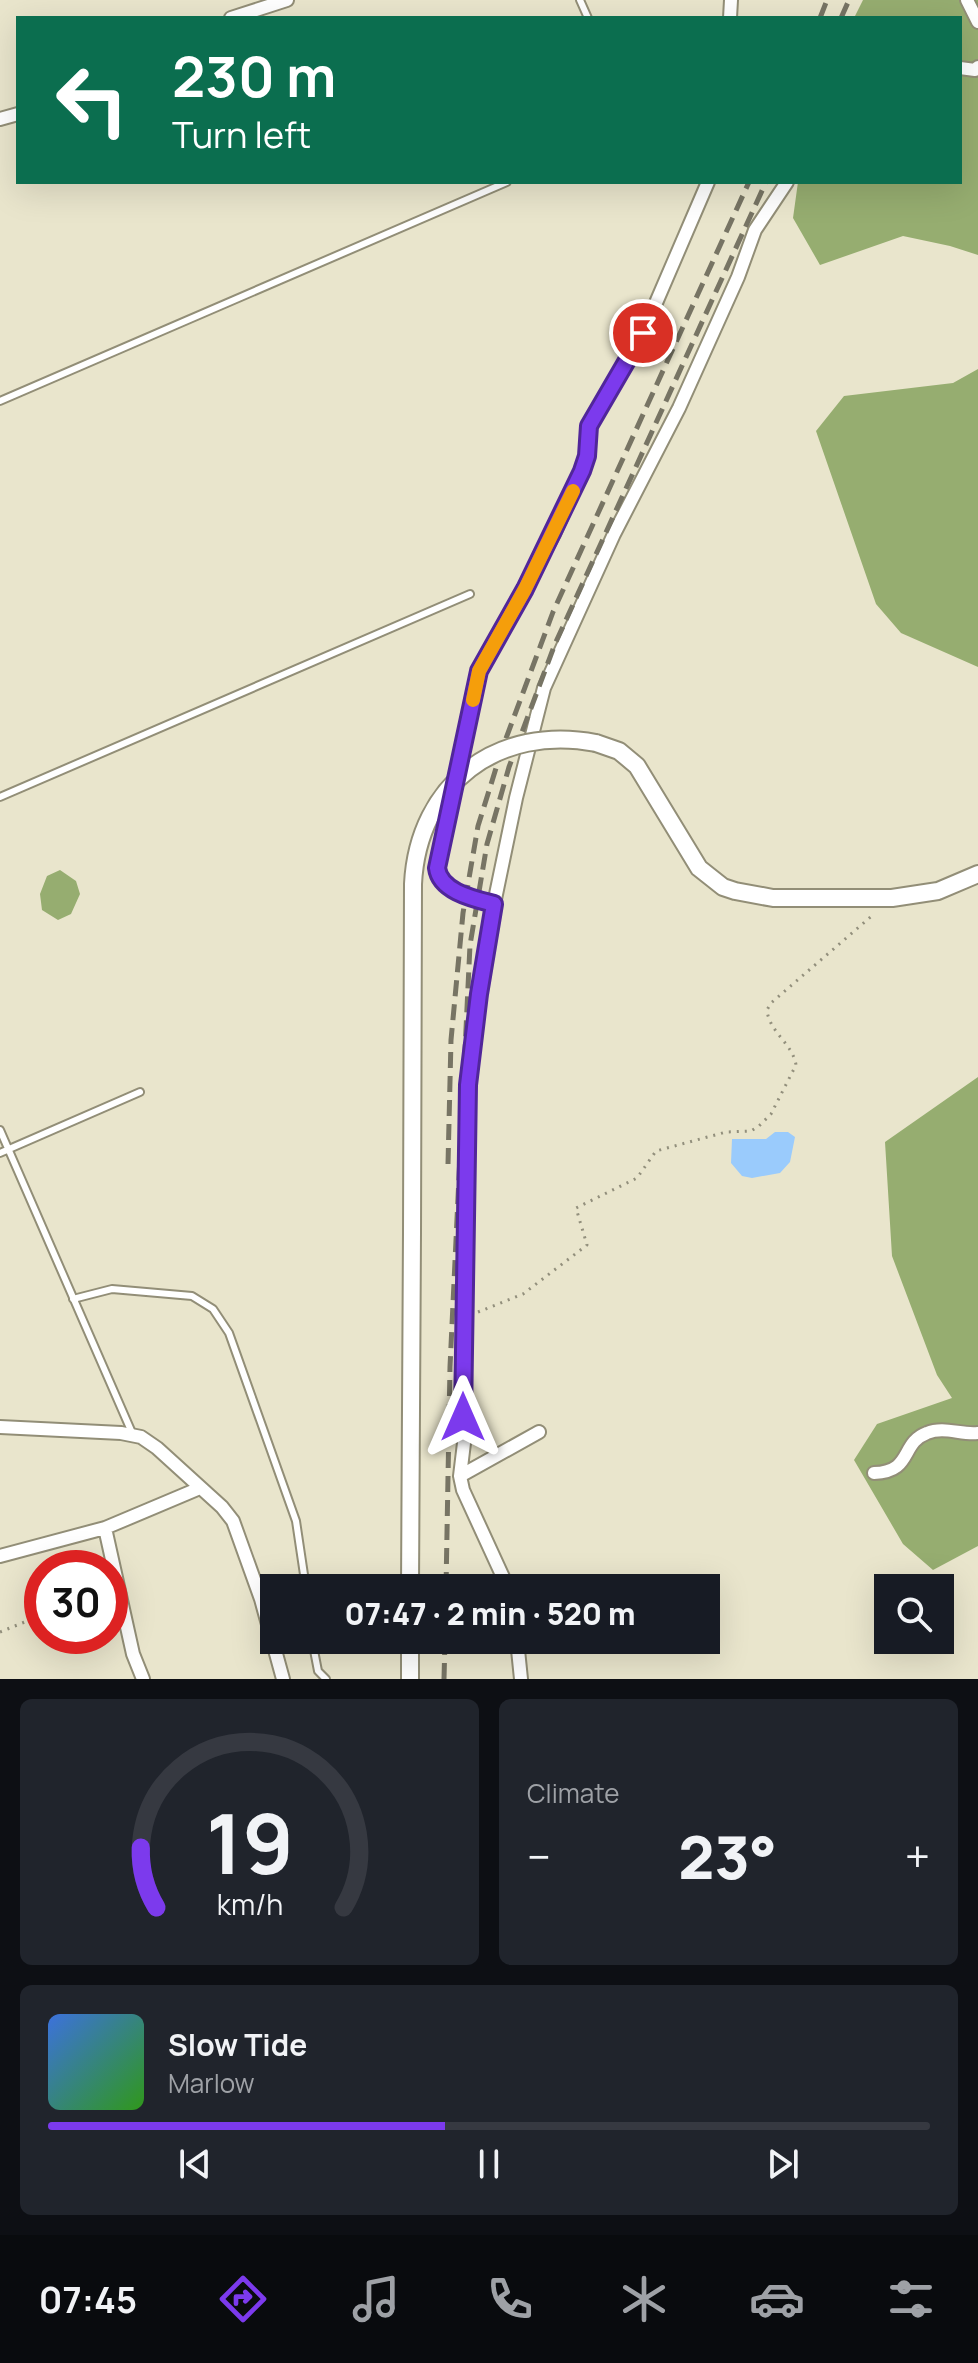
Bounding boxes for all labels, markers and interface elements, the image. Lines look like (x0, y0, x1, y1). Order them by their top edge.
text: 230 m (172, 37, 336, 114)
icon: left (40, 48, 144, 152)
text: Turn left (172, 110, 311, 159)
pin (609, 299, 677, 367)
icon: arrive (621, 311, 665, 355)
position arrow (421, 1375, 505, 1459)
speed limit sign: 30 (24, 1550, 128, 1654)
map controls (874, 1574, 954, 1654)
button: search (874, 1574, 954, 1654)
text: 07:47 · 2 min · 520 m (344, 1593, 636, 1634)
text: Climate (527, 1775, 619, 1811)
text: 19 (205, 1785, 294, 1899)
text: 23° (678, 1815, 777, 1897)
text: − (527, 1826, 551, 1886)
text: + (905, 1826, 930, 1886)
text: km/h (216, 1885, 283, 1924)
text: Slow Tide (168, 2024, 307, 2065)
text: Marlow (168, 2065, 255, 2101)
icon: previous (173, 2142, 217, 2186)
icon: pause (467, 2142, 511, 2186)
icon: next (761, 2142, 805, 2186)
icon: directions (215, 2271, 271, 2327)
icon: music (348, 2271, 404, 2327)
icon: phone (482, 2271, 538, 2327)
icon: climate (616, 2271, 672, 2327)
icon: car (749, 2271, 805, 2327)
icon: filters (883, 2271, 939, 2327)
text: 07:45 (39, 2275, 137, 2324)

